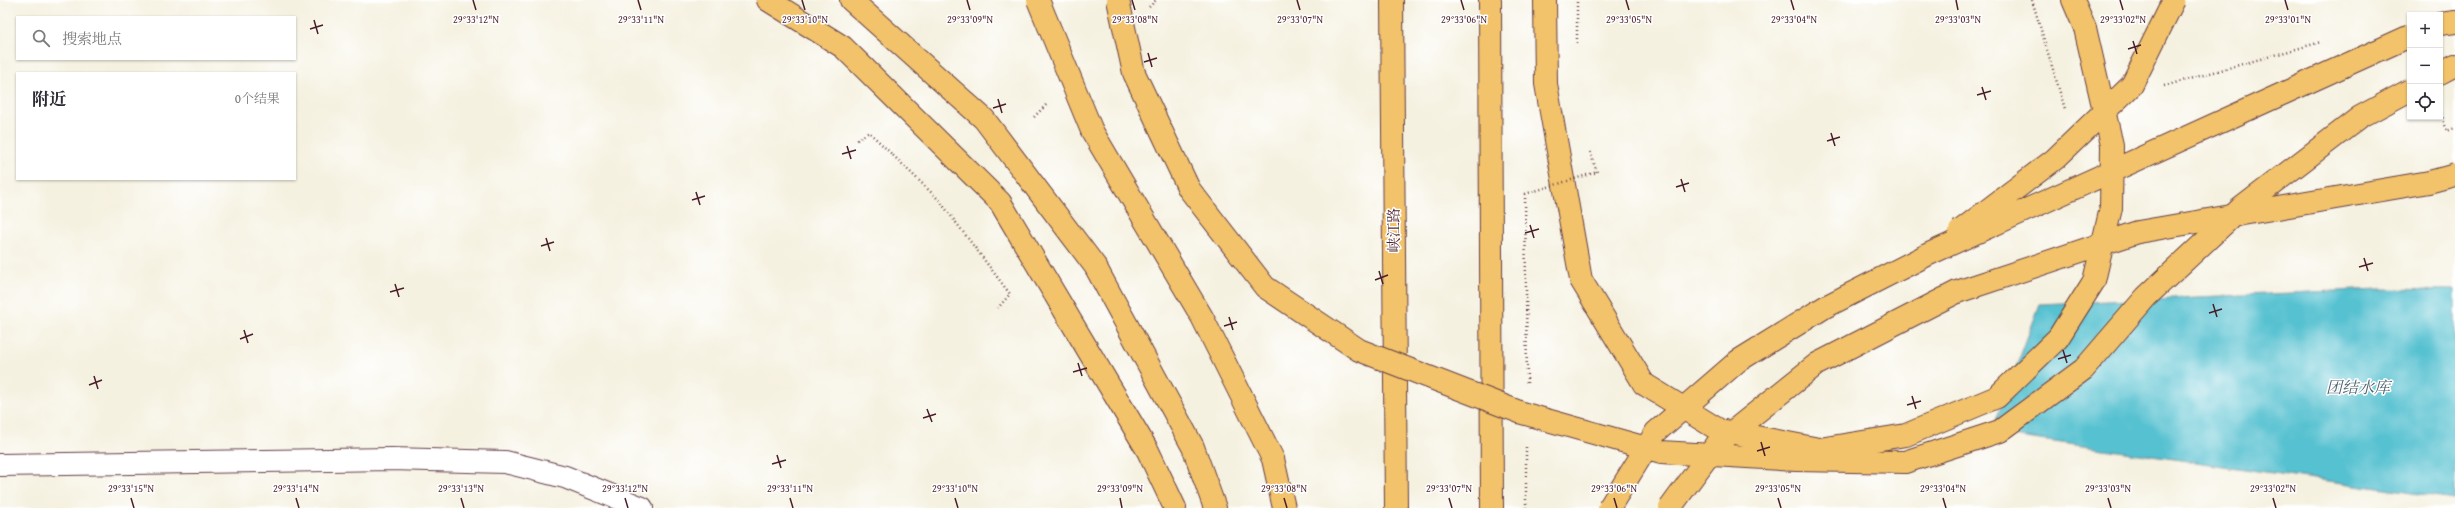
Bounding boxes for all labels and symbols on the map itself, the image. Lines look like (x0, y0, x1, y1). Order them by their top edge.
text: 29°33'12"N (453, 12, 499, 27)
text: 29°33'11"N (618, 12, 664, 27)
text: 29°33'10"N (782, 12, 828, 27)
text: 29°33'09"N (947, 12, 993, 27)
text: 29°33'08"N (1112, 12, 1158, 27)
text: 29°33'07"N (1277, 12, 1323, 27)
text: 29°33'06"N (1441, 12, 1487, 27)
text: 29°33'05"N (1606, 12, 1652, 27)
text: 29°33'04"N (1771, 12, 1817, 27)
text: 29°33'03"N (1935, 12, 1981, 27)
text: 29°33'02"N (2100, 12, 2146, 27)
text: 29°33'01"N (2265, 12, 2311, 27)
street label: 峡江路 (1383, 207, 1404, 253)
water label: 团结水库 (2326, 375, 2393, 399)
text: 29°33'15"N (108, 481, 154, 496)
text: 29°33'14"N (273, 481, 319, 496)
text: 29°33'13"N (438, 481, 484, 496)
text: 29°33'12"N (602, 481, 648, 496)
text: 29°33'11"N (767, 481, 813, 496)
text: 29°33'10"N (932, 481, 978, 496)
text: 29°33'09"N (1097, 481, 1143, 496)
text: 29°33'08"N (1261, 481, 1307, 496)
text: 29°33'07"N (1426, 481, 1472, 496)
text: 29°33'06"N (1591, 481, 1637, 496)
text: 29°33'05"N (1755, 481, 1801, 496)
text: 29°33'04"N (1920, 481, 1966, 496)
text: 29°33'03"N (2085, 481, 2131, 496)
text: 29°33'02"N (2250, 481, 2296, 496)

